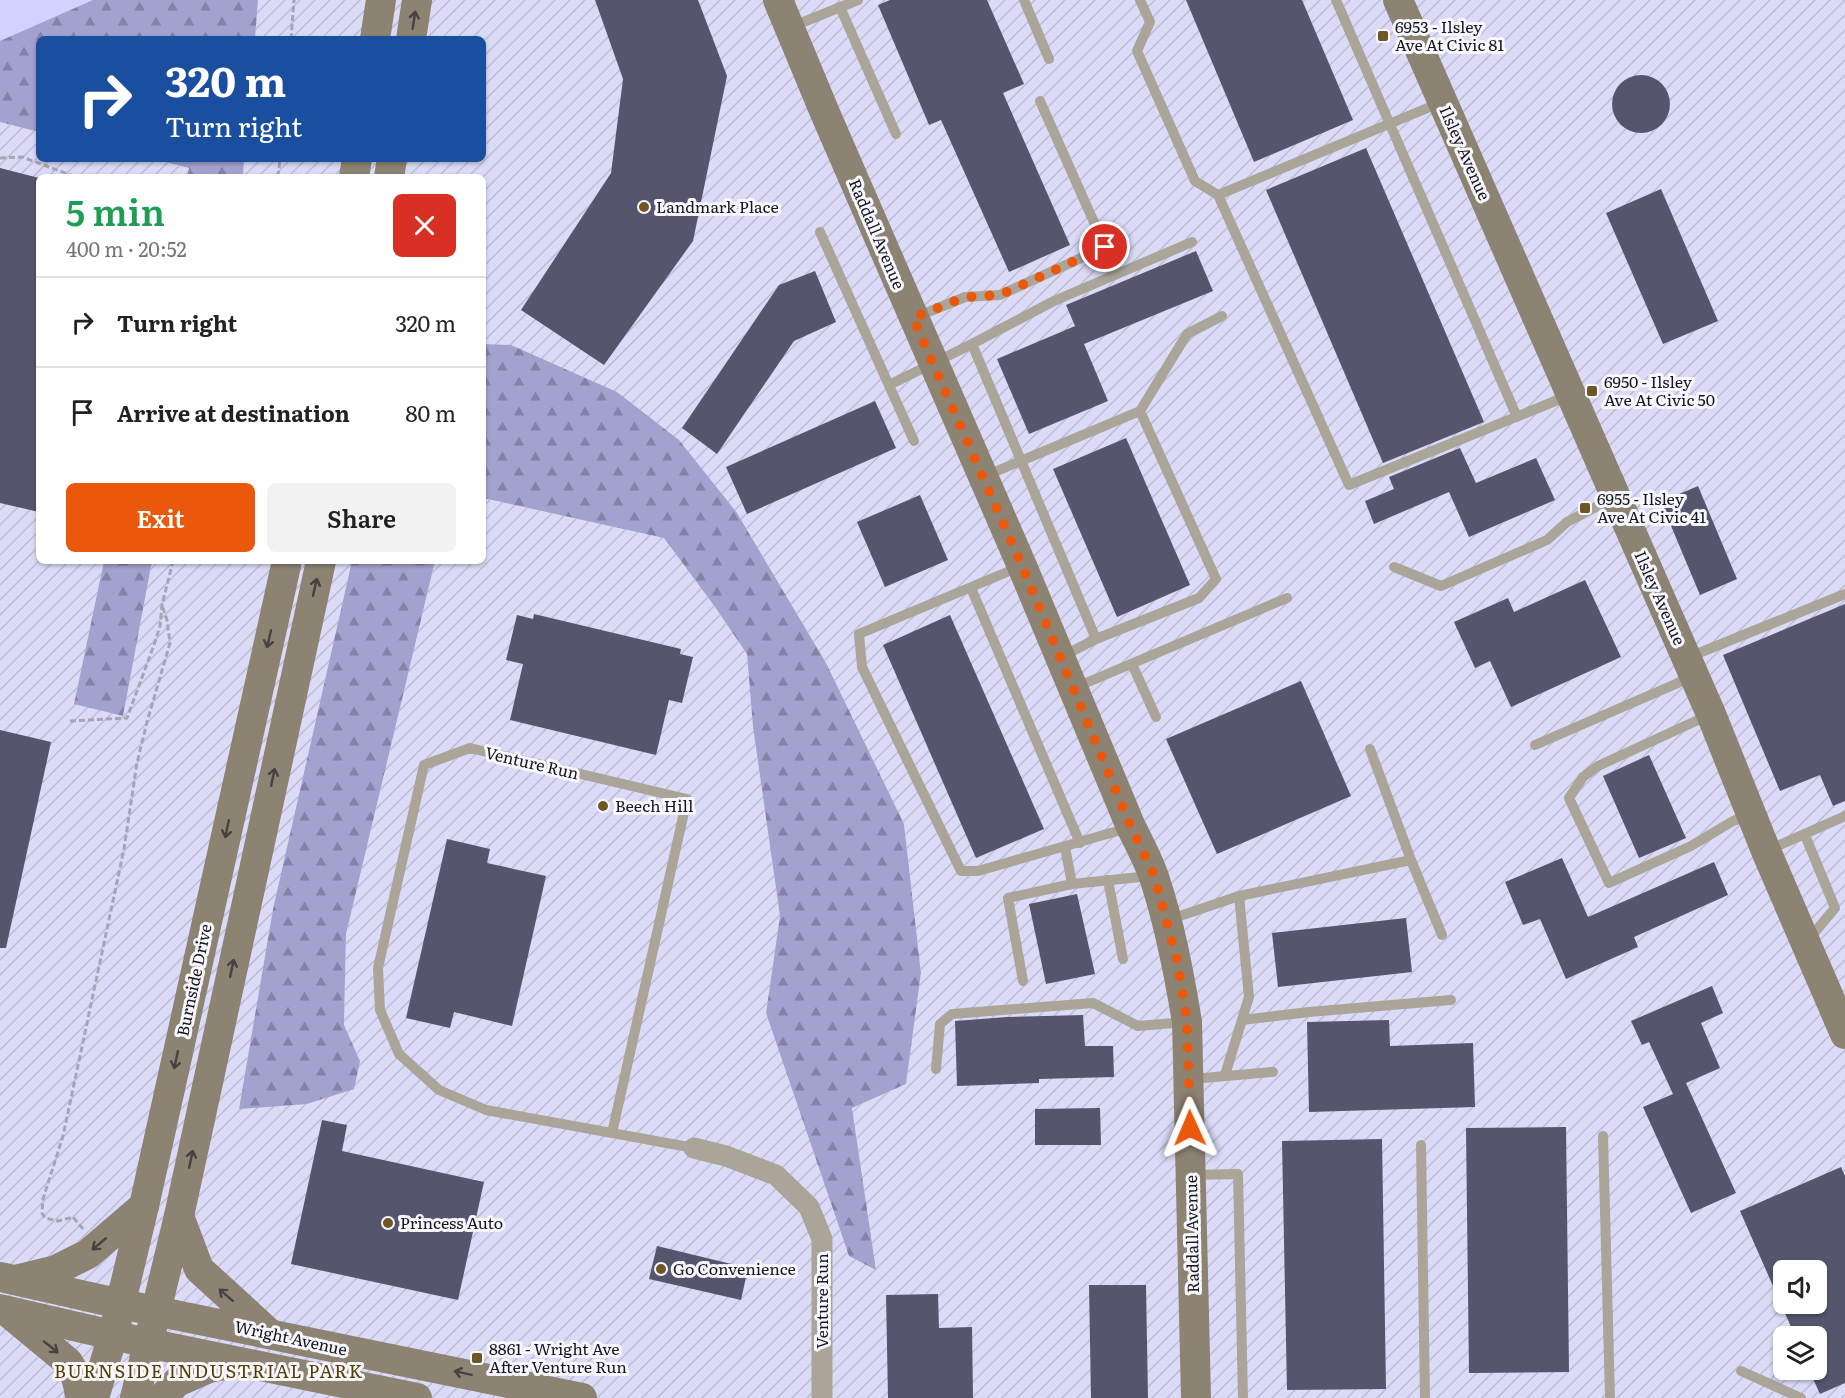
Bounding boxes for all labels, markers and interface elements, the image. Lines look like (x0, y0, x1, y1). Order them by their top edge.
one-way arrow (408, 10, 419, 30)
place label: 6953 - Ilsley Ave At Civic 81 (1395, 14, 1504, 56)
marker: 6953 - Ilsley Ave At Civic 81 (1376, 29, 1390, 43)
text: 320 m (165, 48, 286, 110)
icon: right (66, 60, 144, 138)
street label: Ilsley Avenue (1434, 102, 1497, 204)
text: Turn right (165, 105, 302, 145)
street label: Raddall Avenue (844, 175, 912, 293)
text: 5 min (66, 184, 165, 237)
button: close (393, 194, 456, 257)
place label: Landmark Place (656, 194, 779, 218)
marker: Landmark Place (637, 200, 651, 214)
pin (1079, 221, 1130, 272)
icon: arrive (1088, 230, 1121, 263)
text: 400 m · 20:52 (66, 233, 187, 263)
icon: right (66, 306, 99, 339)
text: Turn right (117, 306, 237, 339)
text: 320 m (395, 306, 456, 339)
place label: 6950 - Ilsley Ave At Civic 50 (1604, 369, 1715, 411)
marker: 6950 - Ilsley Ave At Civic 50 (1585, 384, 1599, 398)
icon: arrive (66, 396, 99, 429)
text: Arrive at destination (117, 396, 350, 429)
text: 80 m (405, 396, 456, 429)
button: Exit (66, 483, 255, 552)
button: Share (267, 483, 456, 552)
place label: 6955 - Ilsley Ave At Civic 41 (1597, 486, 1706, 528)
marker: 6955 - Ilsley Ave At Civic 41 (1578, 501, 1592, 515)
street label: Ilsley Avenue (1629, 547, 1692, 649)
one-way arrow (309, 578, 321, 597)
one-way arrow (263, 629, 275, 648)
street label: Venture Run (483, 740, 582, 785)
one-way arrow (268, 768, 279, 788)
place label: Beech Hill (615, 793, 693, 817)
marker: Beech Hill (596, 799, 610, 813)
one-way arrow (221, 819, 232, 838)
street label: Burnside Drive (169, 921, 217, 1038)
one-way arrow (226, 959, 238, 978)
one-way arrow (170, 1050, 181, 1070)
position arrow (1158, 1096, 1222, 1160)
one-way arrow (186, 1149, 197, 1169)
street label: Raddall Avenue (1178, 1175, 1204, 1293)
place label: Princess Auto (400, 1210, 503, 1234)
marker: Princess Auto (381, 1216, 395, 1230)
one-way arrow (92, 1238, 108, 1251)
street label: Venture Run (809, 1253, 833, 1349)
place label: Go Convenience (673, 1256, 796, 1280)
map controls (1773, 1260, 1827, 1380)
button: sound (1773, 1260, 1827, 1314)
marker: Go Convenience (654, 1262, 668, 1276)
one-way arrow (219, 1288, 234, 1302)
street label: Wright Avenue (233, 1313, 350, 1361)
button: layers (1773, 1326, 1827, 1380)
place label: 8861 - Wright Ave After Venture Run (489, 1336, 627, 1378)
one-way arrow (43, 1341, 59, 1354)
marker: 8861 - Wright Ave After Venture Run (470, 1351, 484, 1365)
district label: BURNSIDE INDUSTRIAL PARK (54, 1357, 364, 1384)
one-way arrow (453, 1367, 472, 1379)

